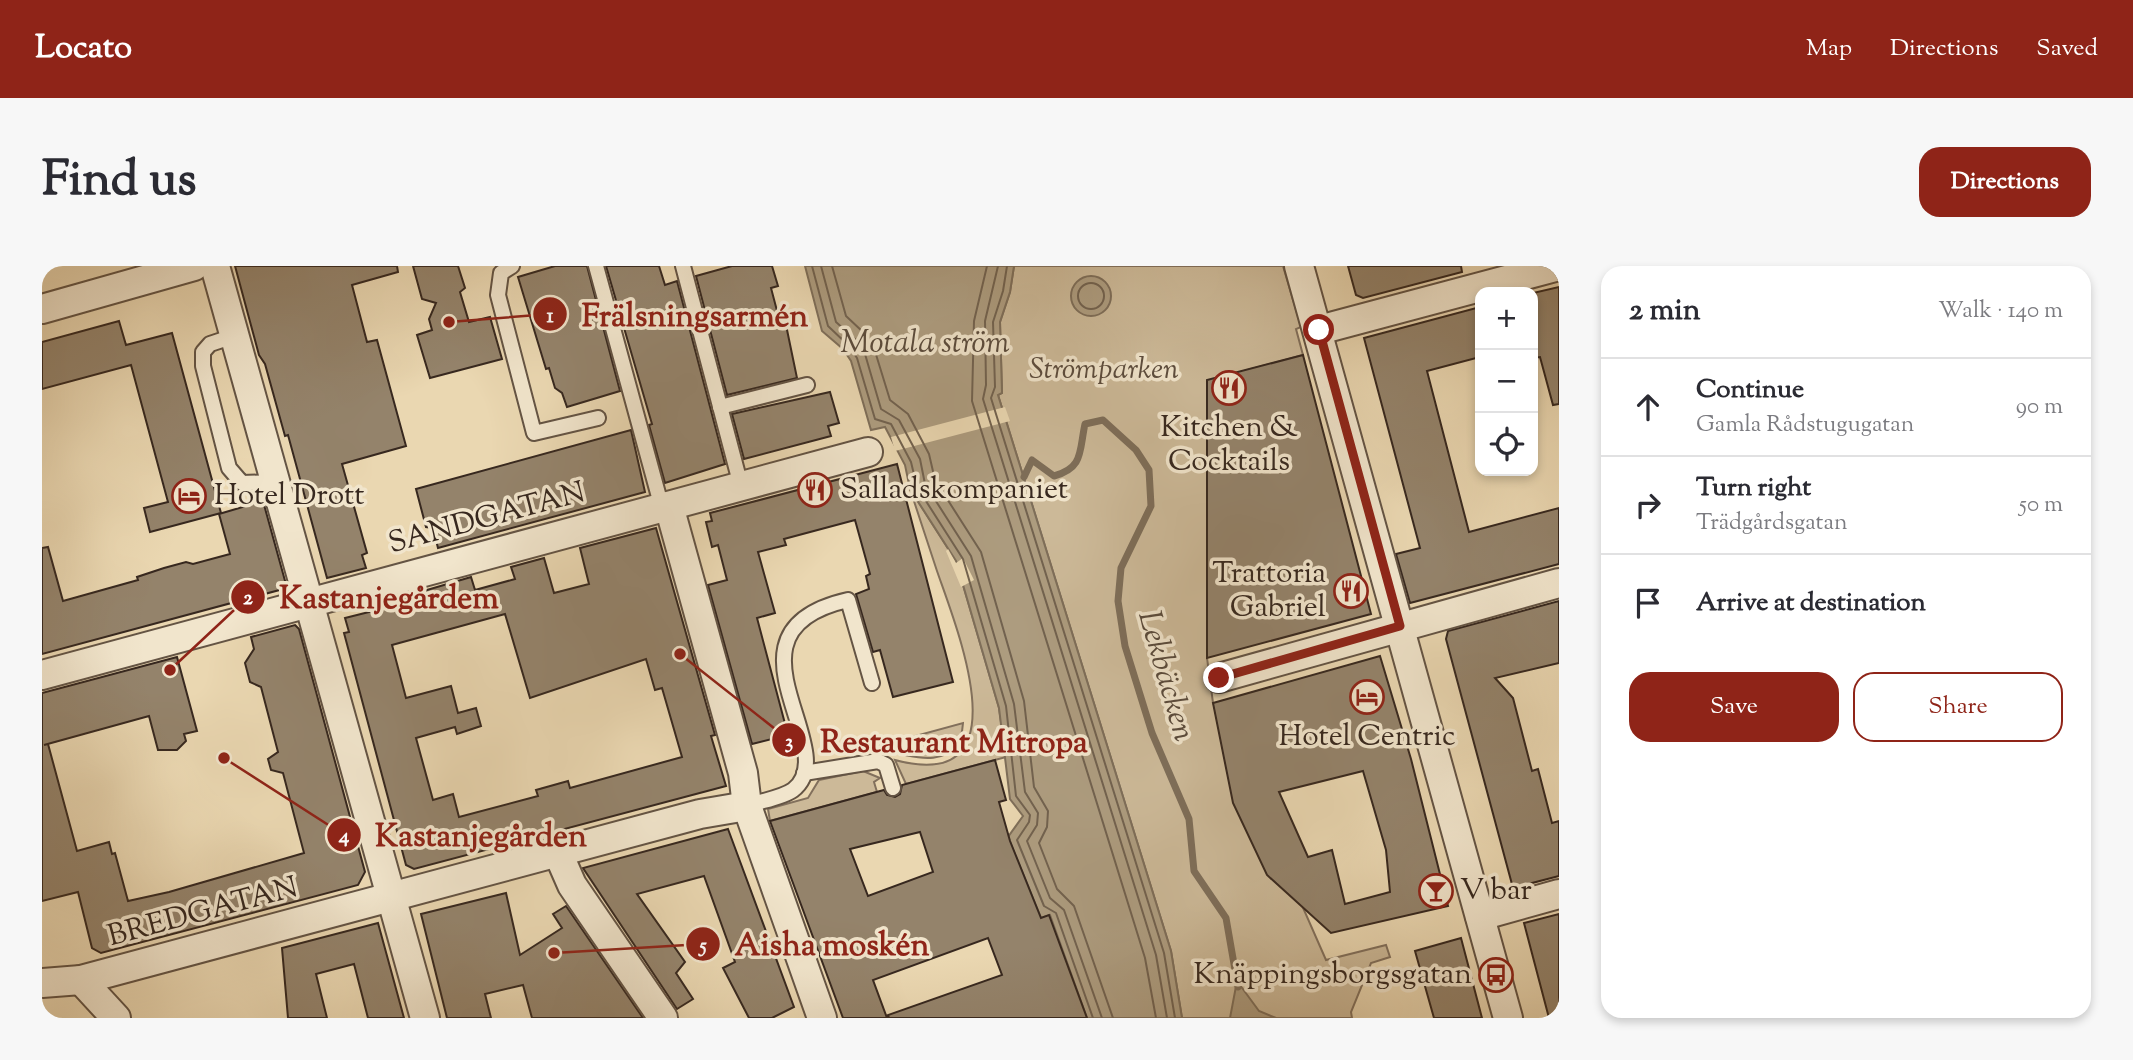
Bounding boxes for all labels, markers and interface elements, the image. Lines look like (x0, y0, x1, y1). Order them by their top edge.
text: Locato (35, 25, 132, 73)
text: Map (1806, 32, 1852, 66)
text: Directions (1890, 32, 1998, 66)
text: Saved (2036, 32, 2098, 66)
text: Find us (42, 147, 196, 217)
button: Directions (1919, 147, 2091, 217)
map controls (1475, 287, 1538, 476)
button: + (1475, 287, 1538, 350)
callout: Frälsningsarmén (533, 288, 822, 341)
text: 2 min (1629, 290, 1701, 333)
text: Frälsningsarmén (582, 295, 808, 341)
text: Walk · 140 m (1938, 295, 2063, 328)
text: 1 (546, 302, 554, 332)
route start (1303, 314, 1334, 345)
water label: Motala ström (840, 321, 1010, 367)
park label: Strömparken (1029, 349, 1179, 392)
button: − (1475, 350, 1538, 413)
restaurant icon: Kitchen & Cocktails (1210, 369, 1248, 407)
text: Continue (1696, 372, 1804, 409)
icon: ahead (1629, 388, 1667, 426)
text: 90 m (2016, 391, 2063, 424)
place label: Kitchen & Cocktails (1160, 407, 1298, 484)
text: Gamla Rådstugugatan (1696, 409, 1914, 442)
button: locate (1475, 413, 1538, 476)
place label: Salladskompaniet (840, 469, 1068, 512)
text: Turn right (1696, 470, 1811, 507)
restaurant icon: Salladskompaniet (796, 471, 834, 509)
street label: SANDGATAN (384, 472, 590, 566)
place label: Hotel Drott (214, 475, 365, 518)
hotel icon: Hotel Drott (170, 477, 208, 515)
icon: right (1629, 486, 1667, 524)
text: 50 m (2019, 489, 2063, 522)
text: Trädgårdsgatan (1696, 507, 1848, 540)
place label: Trattoria Gabriel (1212, 553, 1326, 630)
callout: Kastanjegårdem (230, 570, 513, 623)
restaurant icon: Trattoria Gabriel (1332, 572, 1370, 610)
text: Kastanjegårdem (279, 577, 499, 623)
text: 2 (243, 584, 253, 614)
icon: arrive (1629, 584, 1667, 622)
text: Arrive at destination (1696, 585, 1926, 622)
water label: Lekbäcken (1124, 605, 1206, 747)
route end (1203, 662, 1234, 693)
button: Save (1629, 672, 1839, 742)
button: Share (1853, 672, 2063, 742)
hotel icon: Hotel Centric (1348, 678, 1386, 716)
callout: Restaurant Mitropa (772, 714, 1102, 767)
place label: Hotel Centric (1278, 716, 1456, 759)
text: Restaurant Mitropa (820, 721, 1088, 767)
text: 3 (785, 728, 793, 758)
callout: Kastanjegården (326, 808, 601, 861)
text: Kastanjegården (375, 815, 587, 861)
text: 4 (338, 822, 350, 852)
street label: BREDGATAN (103, 867, 303, 959)
place label: V bar (1460, 870, 1532, 913)
bar icon: V bar (1417, 872, 1455, 910)
callout: Aisha moskén (685, 918, 943, 971)
text: Aisha moskén (735, 924, 930, 970)
text: 5 (697, 932, 707, 962)
place label: Knäppingsborgsgatan (1193, 954, 1472, 997)
bus stop icon: Knäppingsborgsgatan (1477, 956, 1515, 994)

